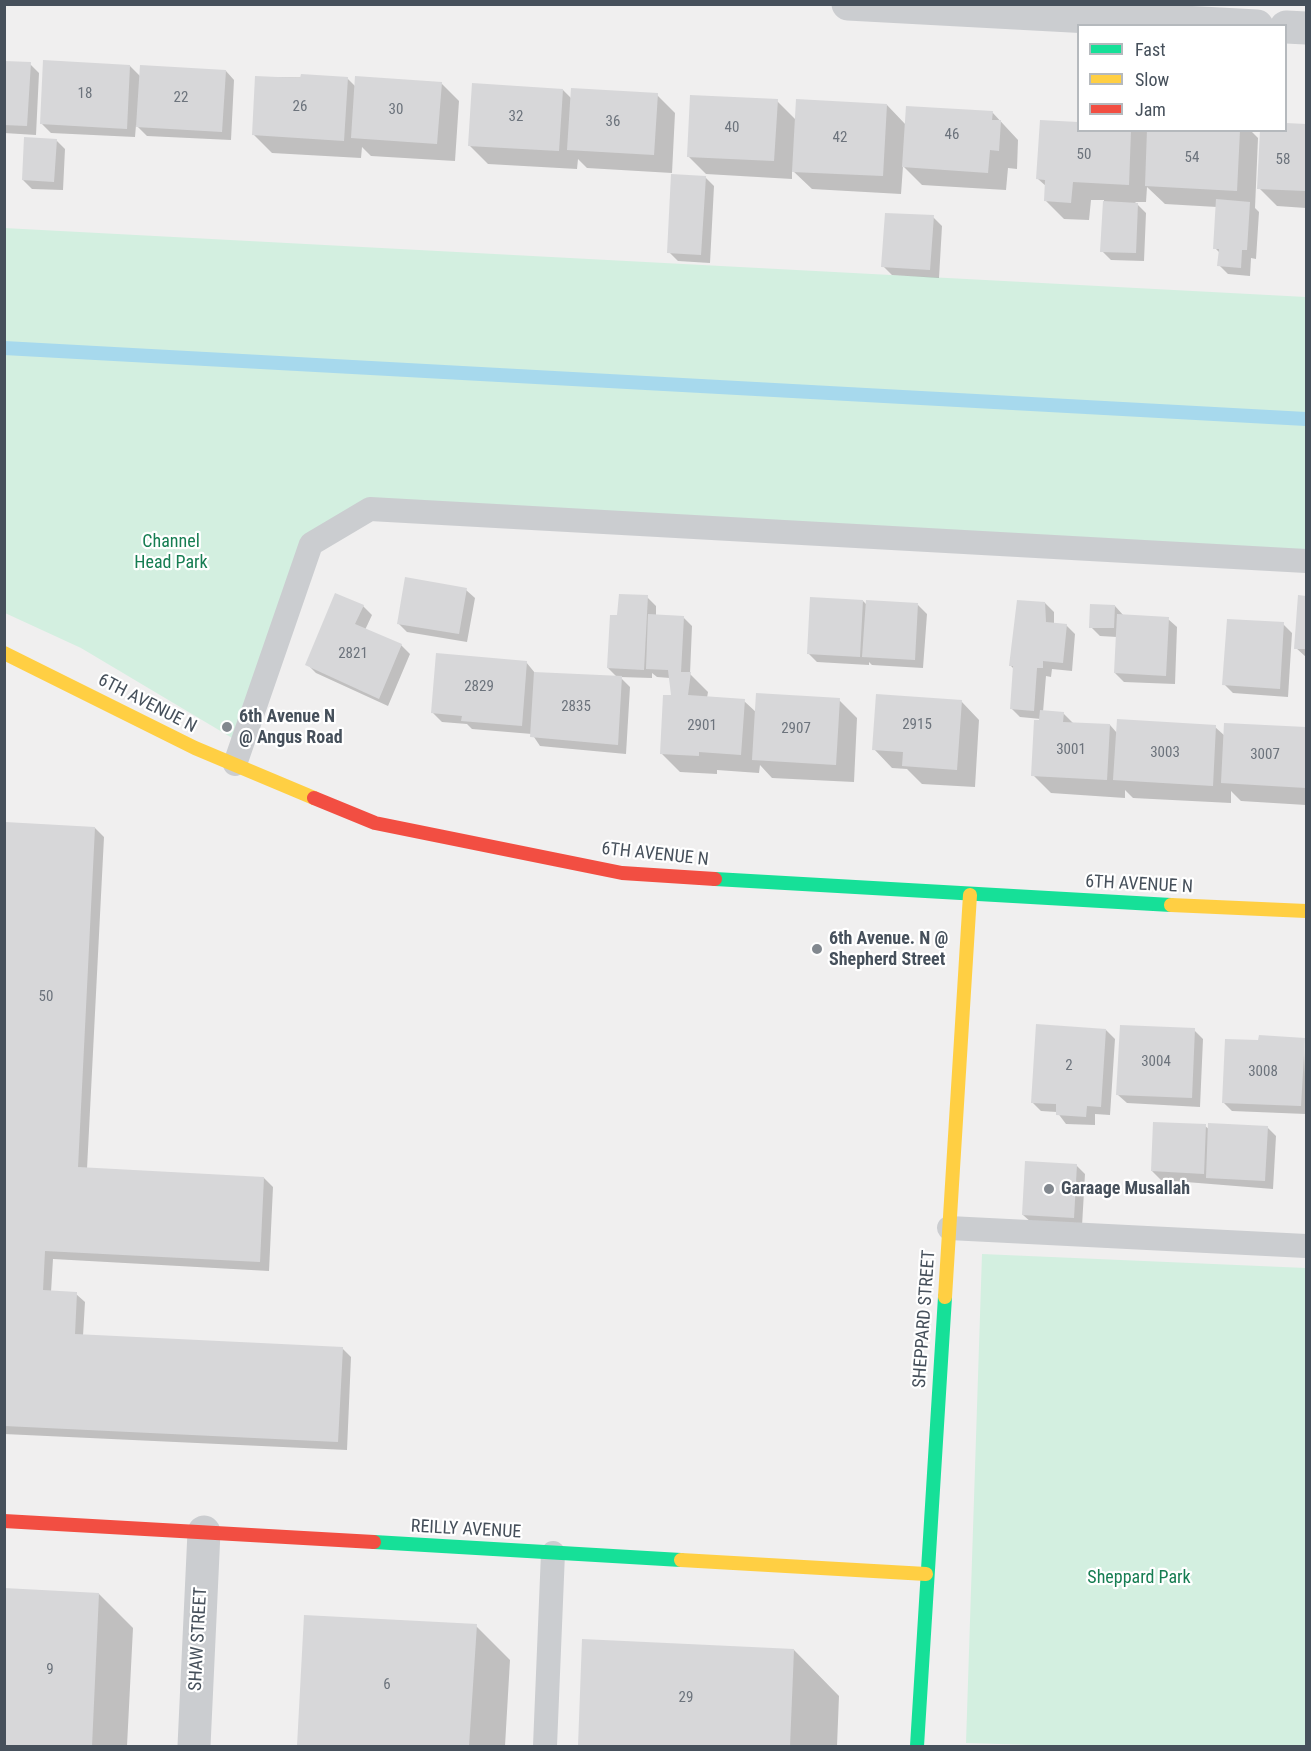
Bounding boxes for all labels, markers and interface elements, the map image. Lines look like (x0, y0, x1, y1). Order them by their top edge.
legend (1077, 24, 1287, 132)
text: Fast (1135, 39, 1166, 60)
text: Slow (1135, 69, 1169, 90)
house number: 18 (78, 85, 92, 103)
house number: 22 (174, 89, 188, 107)
house number: 26 (293, 98, 307, 116)
text: Jam (1135, 99, 1166, 120)
house number: 30 (389, 101, 403, 119)
house number: 32 (509, 108, 523, 126)
house number: 36 (606, 113, 620, 131)
house number: 40 (725, 119, 739, 137)
house number: 46 (945, 126, 959, 144)
house number: 42 (833, 129, 847, 147)
house number: 50 (1077, 146, 1091, 164)
house number: 54 (1185, 149, 1199, 167)
house number: 58 (1276, 151, 1290, 169)
park label: Channel Head Park (134, 531, 208, 574)
house number: 2821 (338, 645, 368, 663)
street label: 6TH AVENUE N (94, 670, 200, 738)
house number: 2829 (464, 678, 494, 696)
house number: 2835 (561, 698, 591, 716)
place label: 6th Avenue N @ Angus Road (239, 706, 343, 748)
house number: 2915 (902, 716, 932, 734)
house number: 2901 (687, 717, 717, 735)
marker: 6th Avenue N @ Angus Road (220, 720, 234, 734)
house number: 2907 (781, 720, 811, 738)
house number: 3001 (1056, 741, 1086, 759)
house number: 3003 (1150, 744, 1180, 762)
house number: 3007 (1250, 746, 1280, 764)
street label: 6TH AVENUE N (600, 839, 710, 871)
street label: 6TH AVENUE N (1085, 871, 1193, 899)
place label: 6th Avenue. N @ Shepherd Street (829, 928, 948, 970)
marker: 6th Avenue. N @ Shepherd Street (810, 942, 824, 956)
house number: 50 (39, 988, 53, 1006)
house number: 3004 (1141, 1053, 1171, 1071)
house number: 2 (1065, 1057, 1073, 1075)
house number: 3008 (1248, 1063, 1278, 1081)
place label: Garaage Musallah (1061, 1178, 1190, 1200)
marker: Garaage Musallah (1042, 1182, 1056, 1196)
street label: SHEPPARD STREET (909, 1249, 941, 1389)
street label: REILLY AVENUE (410, 1516, 522, 1544)
park label: Sheppard Park (1087, 1567, 1191, 1589)
street label: SHAW STREET (185, 1587, 213, 1691)
house number: 9 (46, 1661, 54, 1679)
house number: 6 (383, 1676, 391, 1694)
house number: 29 (679, 1689, 693, 1707)

